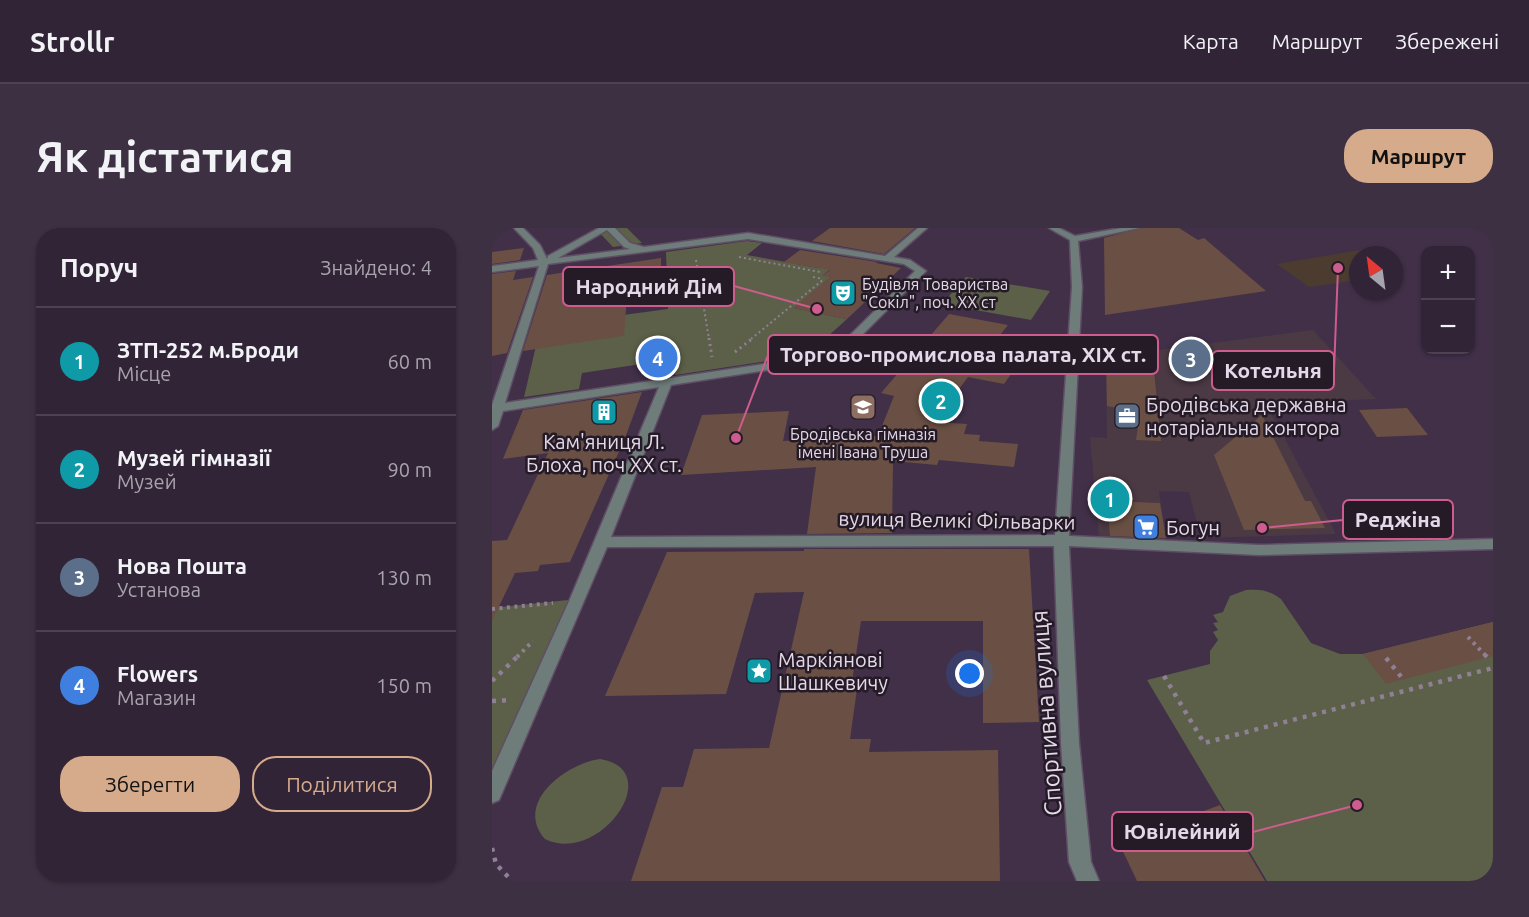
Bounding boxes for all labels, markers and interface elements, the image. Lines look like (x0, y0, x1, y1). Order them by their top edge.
text: Strollr (30, 26, 115, 57)
text: Карта (1183, 29, 1239, 53)
text: Маршрут (1272, 29, 1362, 53)
text: Збережені (1395, 29, 1499, 53)
button: Маршрут (1344, 129, 1493, 183)
text: Як дістатися (36, 133, 294, 180)
north arrow (1349, 246, 1403, 300)
map controls (1421, 246, 1475, 354)
button: + (1421, 246, 1475, 300)
text: Поруч (60, 253, 138, 282)
text: Знайдено: 4 (320, 256, 432, 279)
callout: Народний Дім (563, 267, 734, 306)
text: Народний Дім (576, 274, 722, 298)
place label: Будівля Товариства "Сокіл", поч. ХХ ст (862, 275, 1008, 311)
theatre icon: Будівля Товариства "Сокіл", поч. ХХ ст (828, 278, 858, 308)
button: − (1421, 300, 1475, 354)
callout: Торгово-промислова палата, XIX ст. (768, 335, 1158, 374)
pin: 4 (638, 336, 678, 380)
pin: 3 (1172, 336, 1210, 382)
text: ЗТП-252 м.Броди (117, 337, 299, 362)
text: Торгово-промислова палата, XIX ст. (780, 342, 1146, 366)
text: 1 (74, 350, 85, 373)
text: 60 m (388, 350, 432, 373)
callout: Котельня (1212, 351, 1334, 390)
text: Котельня (1224, 358, 1322, 382)
text: Місце (117, 362, 171, 385)
pin: 2 (922, 378, 960, 423)
school or university icon: Бродівська гімназія імені Івана Труша (848, 392, 878, 422)
place label: Бродівська державна нотаріальна контора (1146, 393, 1346, 439)
building icon: Кам'яниця Л. Блоха, поч XX ст. (589, 397, 619, 427)
office icon: Бродівська державна нотаріальна контора (1112, 401, 1142, 431)
place label: Бродівська гімназія імені Івана Труша (790, 425, 936, 461)
place label: Кам'яниця Л. Блоха, поч XX ст. (526, 430, 682, 476)
text: Музей гімназії (117, 445, 271, 470)
text: 2 (74, 458, 85, 481)
text: 90 m (388, 458, 432, 481)
text: Музей (117, 470, 176, 493)
pin: 1 (1090, 476, 1130, 522)
callout: Реджіна (1343, 500, 1453, 539)
street label: вулиця Великі Фільварки (838, 506, 1076, 534)
text: Реджіна (1355, 507, 1441, 531)
supermarket icon: Богун (1131, 512, 1161, 542)
place label: Богун (1166, 516, 1220, 539)
text: Нова Пошта (117, 553, 247, 578)
text: 3 (74, 566, 85, 589)
text: 130 m (376, 566, 432, 589)
text: Установа (117, 578, 201, 601)
street label: Спортивна вулиця (1025, 609, 1067, 817)
place label: Маркіянові Шашкевичу (778, 648, 888, 694)
place icon: Маркіянові Шашкевичу (744, 656, 774, 686)
your location (955, 659, 984, 688)
text: Flowers (117, 661, 198, 686)
text: 4 (74, 674, 85, 697)
text: 150 m (376, 674, 432, 697)
text: Магазин (117, 686, 196, 709)
button: Зберегти (60, 756, 240, 812)
button: Поділитися (252, 756, 432, 812)
callout: Ювілейний (1112, 812, 1253, 851)
text: Ювілейний (1124, 819, 1240, 843)

